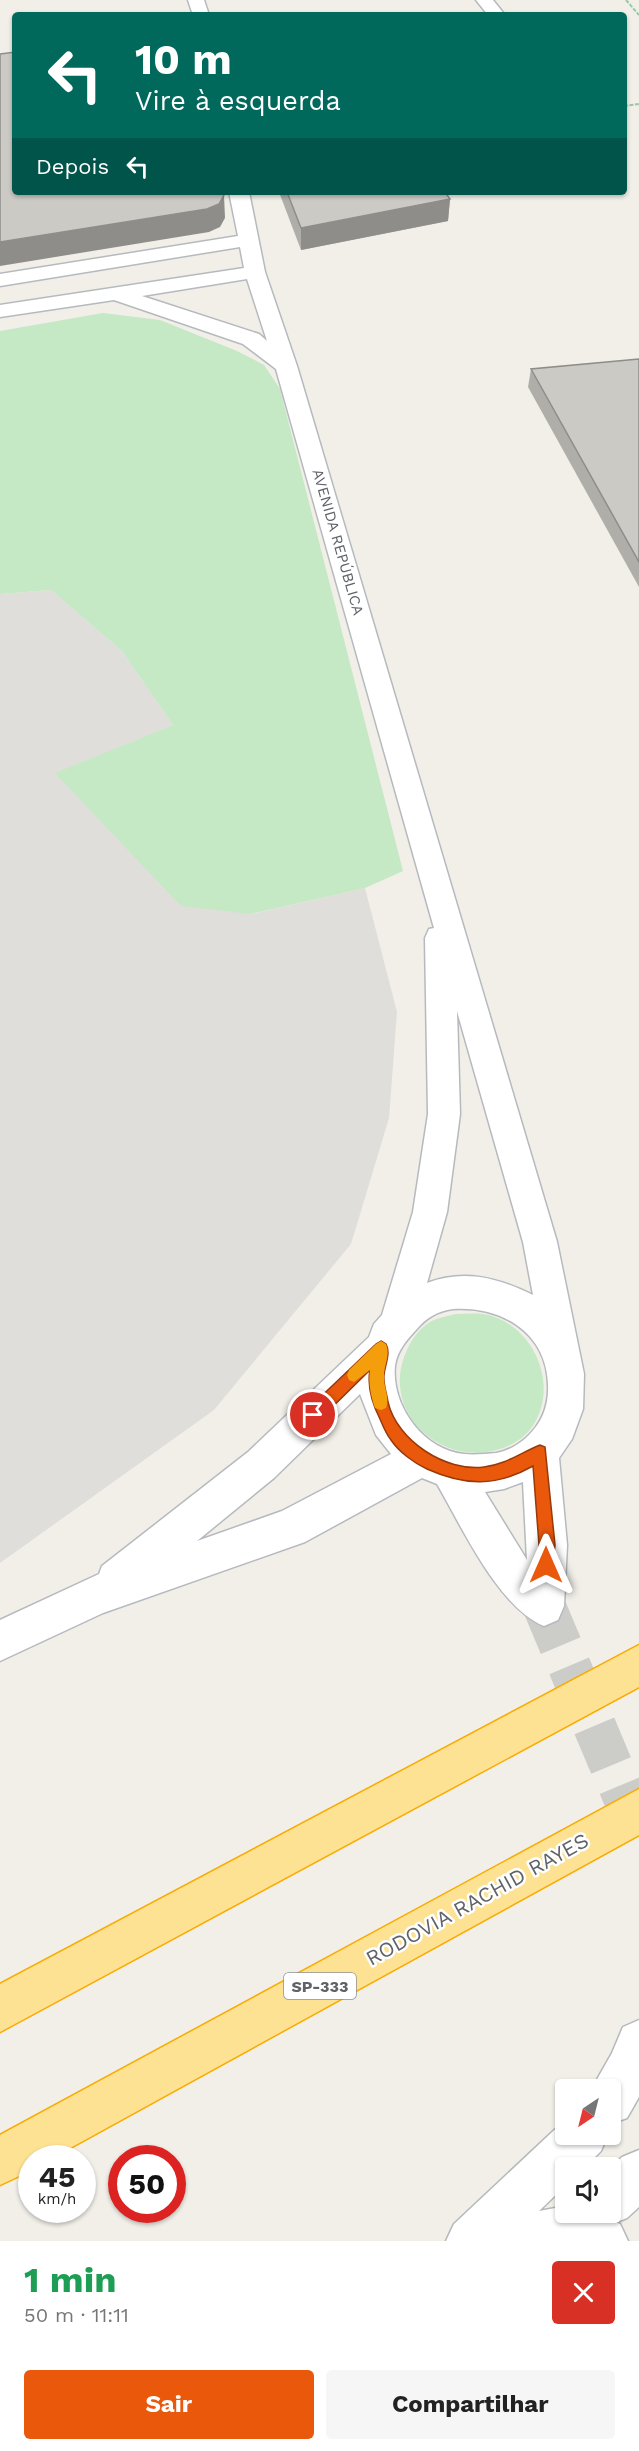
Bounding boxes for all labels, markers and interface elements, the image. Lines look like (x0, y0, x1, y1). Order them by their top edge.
text: 10 m (135, 35, 232, 84)
icon: left (36, 36, 114, 114)
text: Vire à esquerda (135, 85, 341, 117)
icon: left (121, 150, 154, 183)
text: Depois (36, 154, 109, 179)
street label: AVENIDA REPÚBLICA (308, 467, 368, 617)
pin (287, 1389, 338, 1440)
icon: arrive (296, 1398, 329, 1431)
position arrow (514, 1533, 578, 1597)
street label: RODOVIA RACHID RAYES (361, 1827, 593, 1971)
road number: SP-333 (284, 1973, 356, 1999)
north arrow (555, 2079, 621, 2145)
map controls (555, 2079, 621, 2223)
speed limit sign: 50 (108, 2145, 186, 2223)
button: sound (555, 2157, 621, 2223)
text: 45 (39, 2159, 75, 2194)
text: km/h (38, 2190, 76, 2208)
text: 1 min (24, 2259, 116, 2301)
button: close (552, 2261, 615, 2324)
text: 50 m · 11:11 (24, 2303, 129, 2327)
button: Sair (24, 2370, 314, 2439)
button: Compartilhar (326, 2370, 615, 2439)

